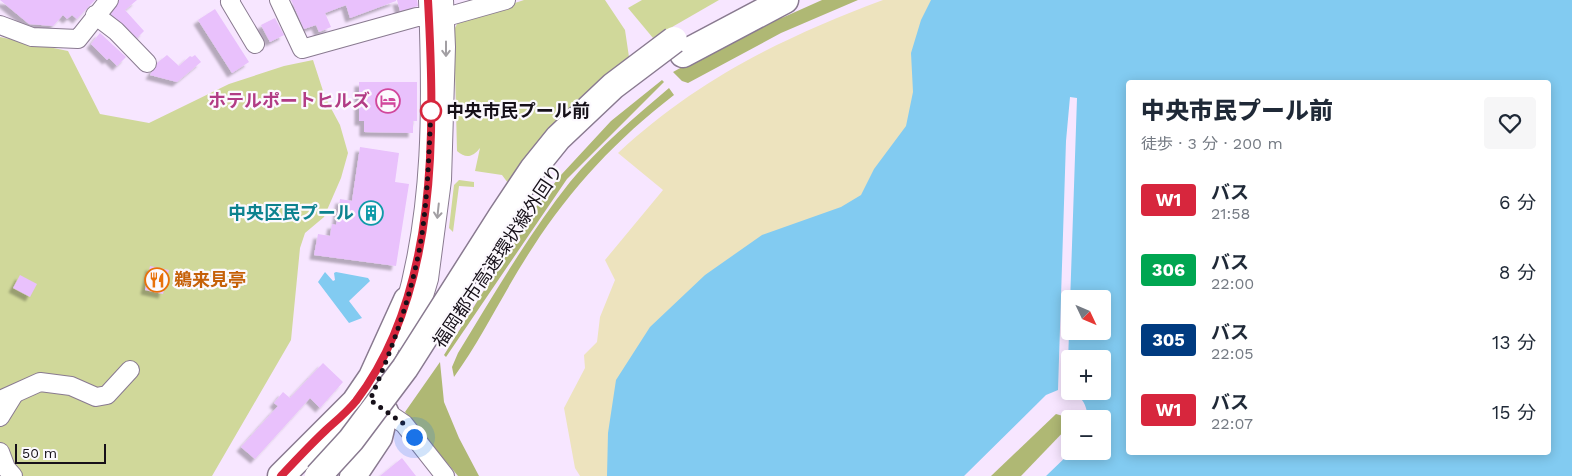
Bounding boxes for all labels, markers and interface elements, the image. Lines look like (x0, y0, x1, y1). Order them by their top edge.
one-way arrow (441, 40, 451, 56)
hotel icon: ホテルポートヒルズ (375, 88, 401, 114)
place label: ホテルポートヒルズ (208, 90, 370, 111)
text: 中央市民プール前 (1141, 97, 1333, 125)
button: heart (1484, 97, 1536, 149)
marker: 中央市民プール前 (420, 100, 442, 122)
place label: 中央市民プール前 (446, 100, 590, 121)
text: 徒歩 · 3 分 · 200 m (1141, 134, 1283, 153)
street label: 福岡都市高速環状線外回り (428, 160, 567, 351)
text: バス (1211, 181, 1249, 204)
text: W1 (1156, 189, 1181, 210)
text: 6 分 (1499, 191, 1536, 214)
building icon: 中央区民プール (358, 200, 384, 226)
place label: 中央区民プール (228, 202, 354, 223)
one-way arrow (433, 202, 443, 218)
text: 21:58 (1211, 204, 1250, 223)
text: バス (1211, 251, 1249, 274)
text: 306 (1152, 259, 1185, 280)
text: 8 分 (1499, 261, 1536, 284)
restaurant icon: 鵜来見亭 (144, 267, 170, 293)
place label: 鵜来見亭 (174, 269, 246, 290)
text: 22:00 (1211, 274, 1254, 293)
north arrow (1061, 290, 1111, 340)
map controls (1061, 290, 1111, 460)
text: バス (1211, 321, 1249, 344)
text: 305 (1152, 329, 1185, 350)
text: 13 分 (1492, 331, 1536, 354)
text: 22:05 (1211, 344, 1254, 363)
button: + (1061, 350, 1111, 400)
text: バス (1211, 391, 1249, 414)
text: W1 (1156, 399, 1181, 420)
text: 15 分 (1492, 401, 1536, 424)
button: − (1061, 410, 1111, 460)
text: 22:07 (1211, 414, 1253, 433)
your location (402, 425, 427, 450)
scale bar (15, 441, 106, 464)
text: 50 m (22, 445, 57, 461)

